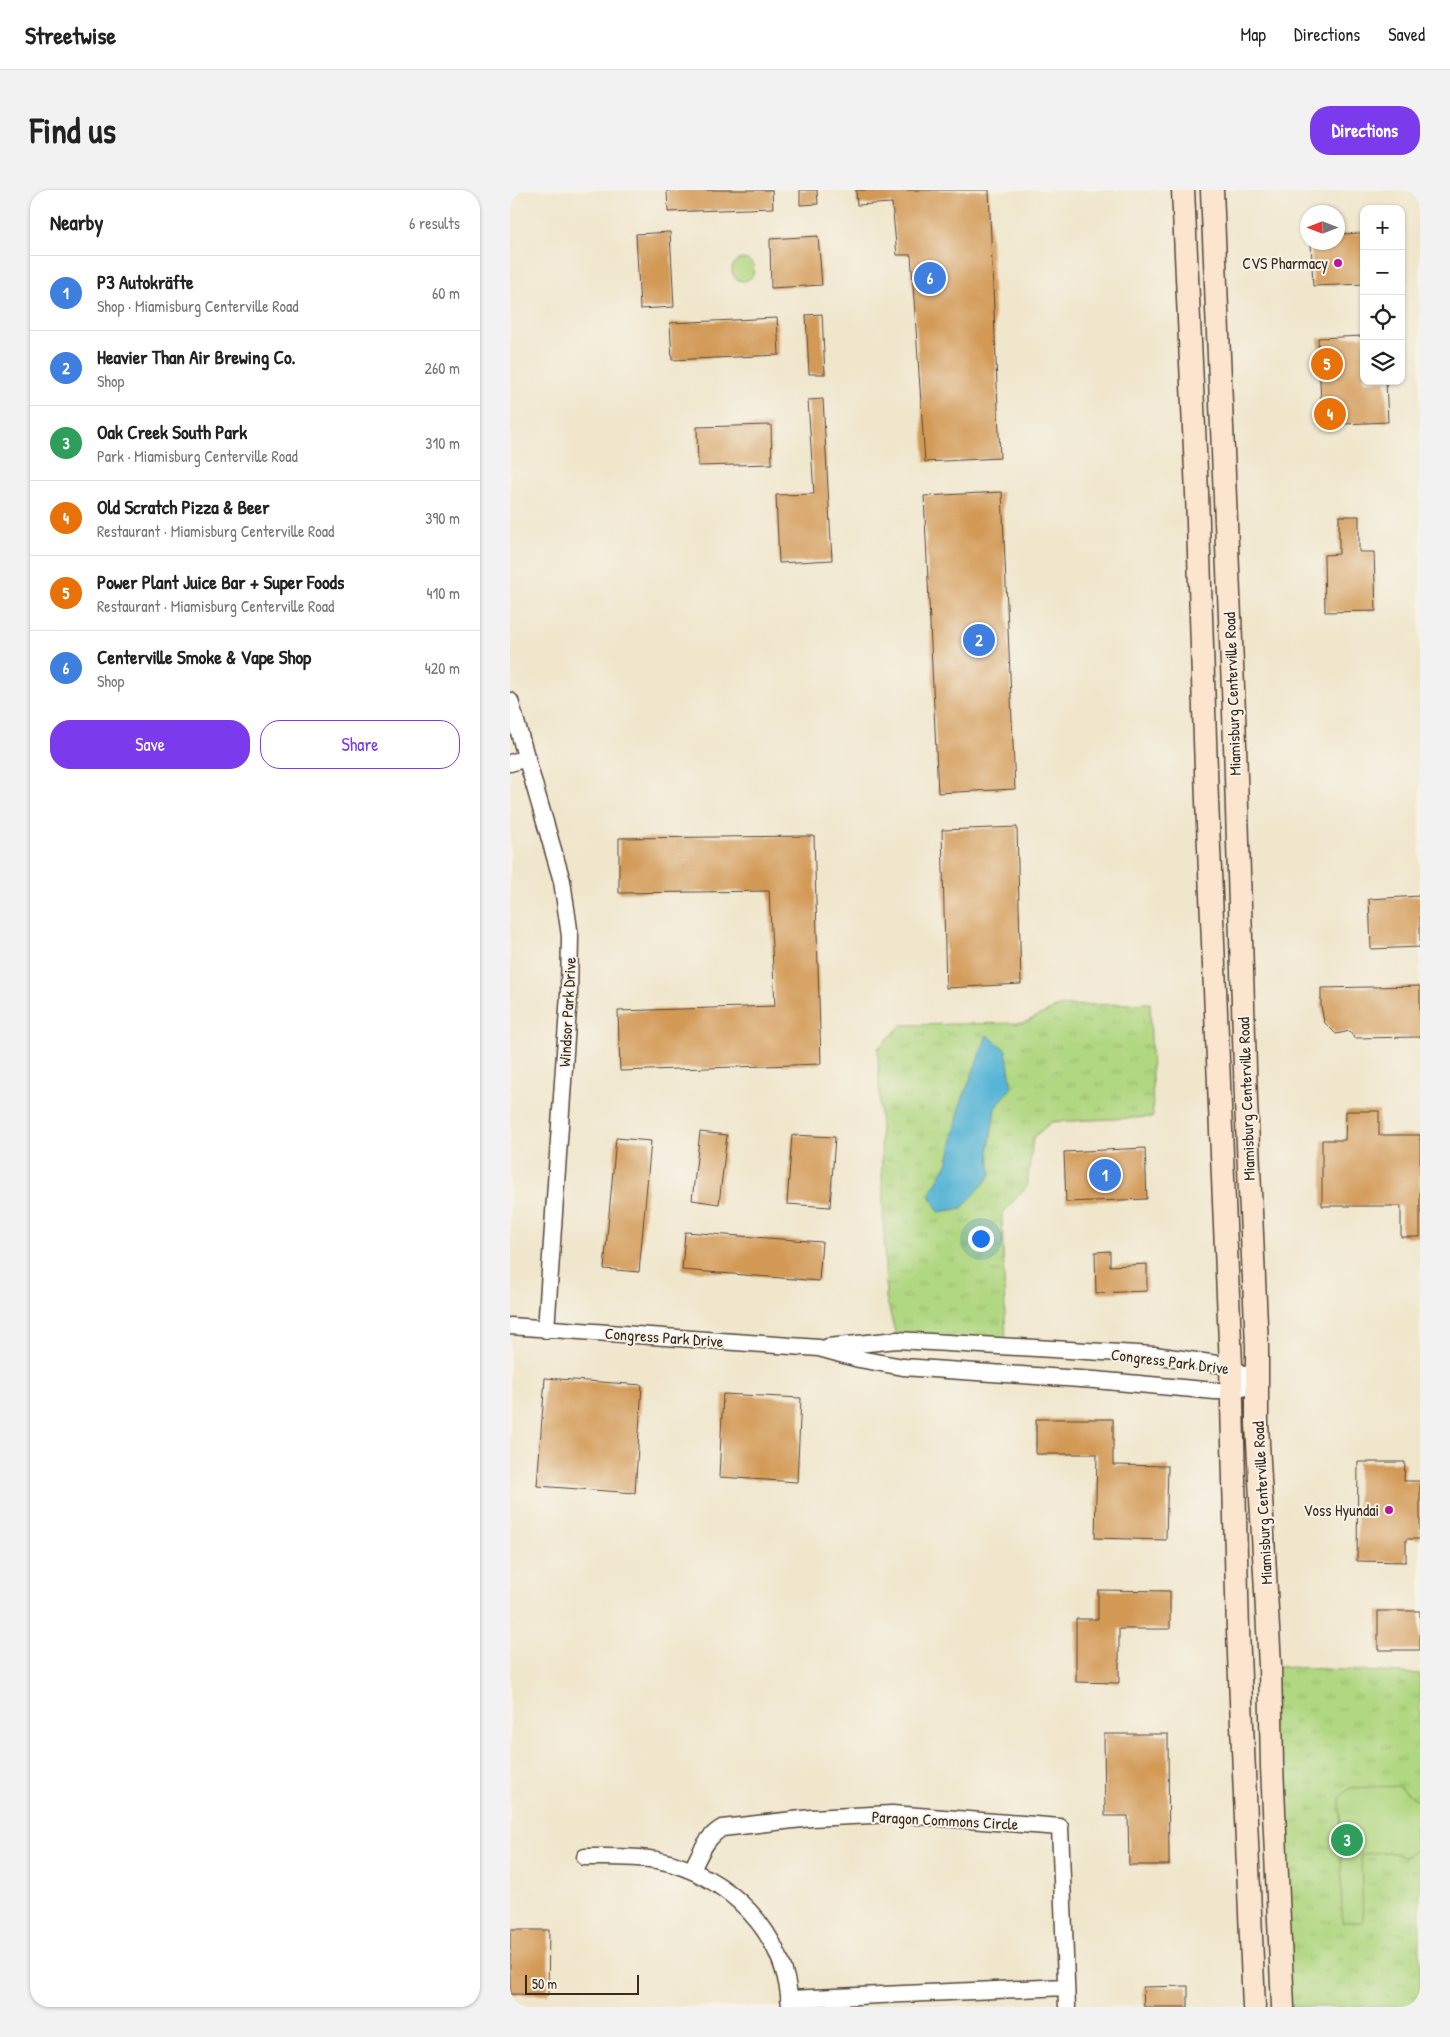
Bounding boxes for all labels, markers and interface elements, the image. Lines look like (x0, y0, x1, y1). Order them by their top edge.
text: Streetwise (25, 19, 116, 51)
text: Map (1241, 22, 1266, 47)
text: Directions (1294, 22, 1360, 47)
text: Saved (1388, 22, 1425, 47)
button: Directions (1310, 106, 1420, 155)
text: Find us (30, 107, 116, 154)
north arrow (1300, 205, 1345, 250)
map controls (1360, 205, 1405, 385)
button: + (1360, 205, 1405, 250)
text: Nearby (50, 208, 103, 237)
text: 6 results (409, 212, 460, 234)
button: − (1360, 250, 1405, 295)
place label: CVS Pharmacy (1242, 252, 1328, 274)
marker: CVS Pharmacy (1332, 257, 1344, 269)
pin: 6 (914, 259, 946, 297)
text: P3 Autokräfte (97, 269, 194, 295)
text: 1 (63, 282, 69, 304)
text: 60 m (432, 282, 460, 304)
text: Shop · Miamisburg Centerville Road (97, 295, 298, 317)
button: locate (1360, 295, 1405, 340)
button: layers (1360, 340, 1405, 385)
text: Heavier Than Air Brewing Co. (97, 344, 296, 370)
pin: 5 (1311, 345, 1343, 383)
text: 2 (62, 357, 70, 379)
text: 260 m (424, 357, 460, 379)
text: Shop (97, 370, 124, 392)
pin: 4 (1314, 395, 1346, 433)
text: Oak Creek South Park (97, 419, 247, 445)
text: 3 (62, 432, 70, 454)
text: 310 m (425, 432, 460, 454)
text: Park · Miamisburg Centerville Road (97, 445, 298, 467)
text: Old Scratch Pizza & Beer (97, 494, 270, 520)
text: 4 (63, 507, 69, 529)
text: 390 m (425, 507, 460, 529)
text: Restaurant · Miamisburg Centerville Road (97, 520, 334, 542)
text: Power Plant Juice Bar + Super Foods (97, 569, 344, 595)
text: 5 (63, 582, 69, 604)
text: 410 m (426, 582, 460, 604)
text: Restaurant · Miamisburg Centerville Road (97, 595, 334, 617)
street label: Miamisburg Centerville Road (1218, 612, 1246, 776)
pin: 2 (963, 621, 995, 659)
text: Centerville Smoke & Vape Shop (97, 644, 311, 670)
text: 6 (63, 657, 69, 679)
text: 420 m (425, 657, 460, 679)
text: Shop (97, 670, 124, 692)
button: Save (50, 720, 250, 769)
button: Share (260, 720, 460, 769)
street label: Windsor Park Drive (553, 956, 581, 1067)
street label: Miamisburg Centerville Road (1232, 1017, 1260, 1181)
pin: 1 (1089, 1156, 1121, 1194)
your location (968, 1226, 994, 1252)
street label: Congress Park Drive (604, 1322, 725, 1352)
street label: Congress Park Drive (1110, 1343, 1231, 1379)
street label: Miamisburg Centerville Road (1247, 1421, 1277, 1585)
place label: Voss Hyundai (1304, 1499, 1379, 1521)
marker: Voss Hyundai (1383, 1504, 1395, 1516)
street label: Paragon Commons Circle (871, 1805, 1019, 1835)
pin: 3 (1331, 1821, 1363, 1859)
scale bar (525, 1972, 639, 1995)
text: 50 m (532, 1974, 557, 1993)

